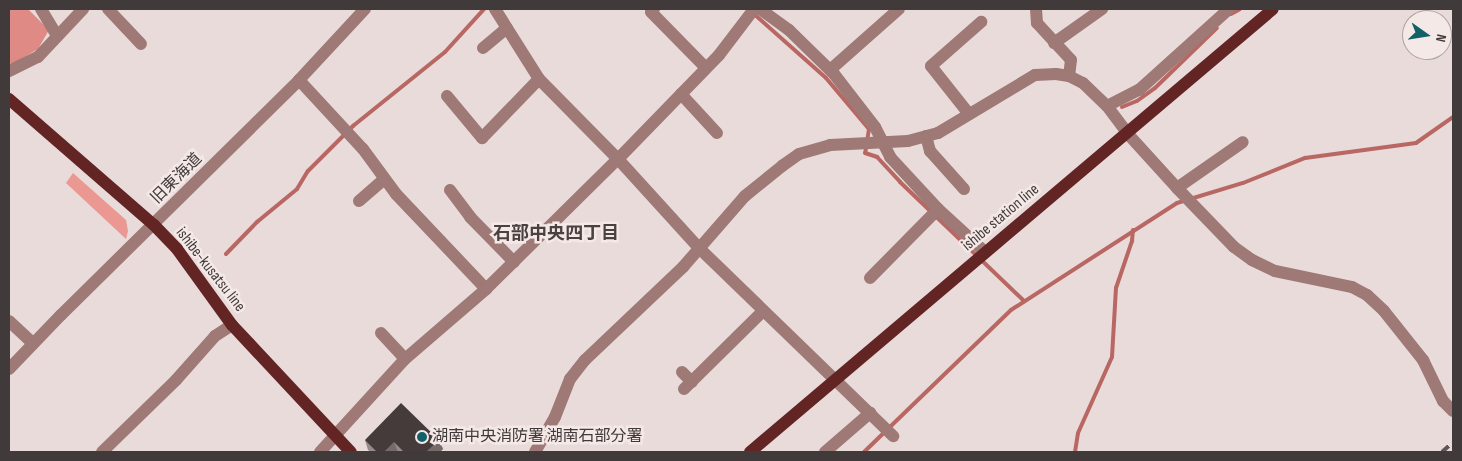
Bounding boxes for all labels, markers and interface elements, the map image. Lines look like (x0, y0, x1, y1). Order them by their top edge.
north arrow (1402, 10, 1452, 60)
text: N (1432, 33, 1450, 44)
street label: 旧東海道 (148, 150, 206, 208)
street label: ishibe station line (959, 180, 1043, 256)
district label: 石部中央四丁目 (493, 223, 619, 245)
street label: ishibe-kusatsu line (171, 224, 249, 316)
place label: 湖南中央消防署 湖南石部分署 (432, 427, 643, 447)
marker: 湖南中央消防署 湖南石部分署 (416, 431, 428, 443)

